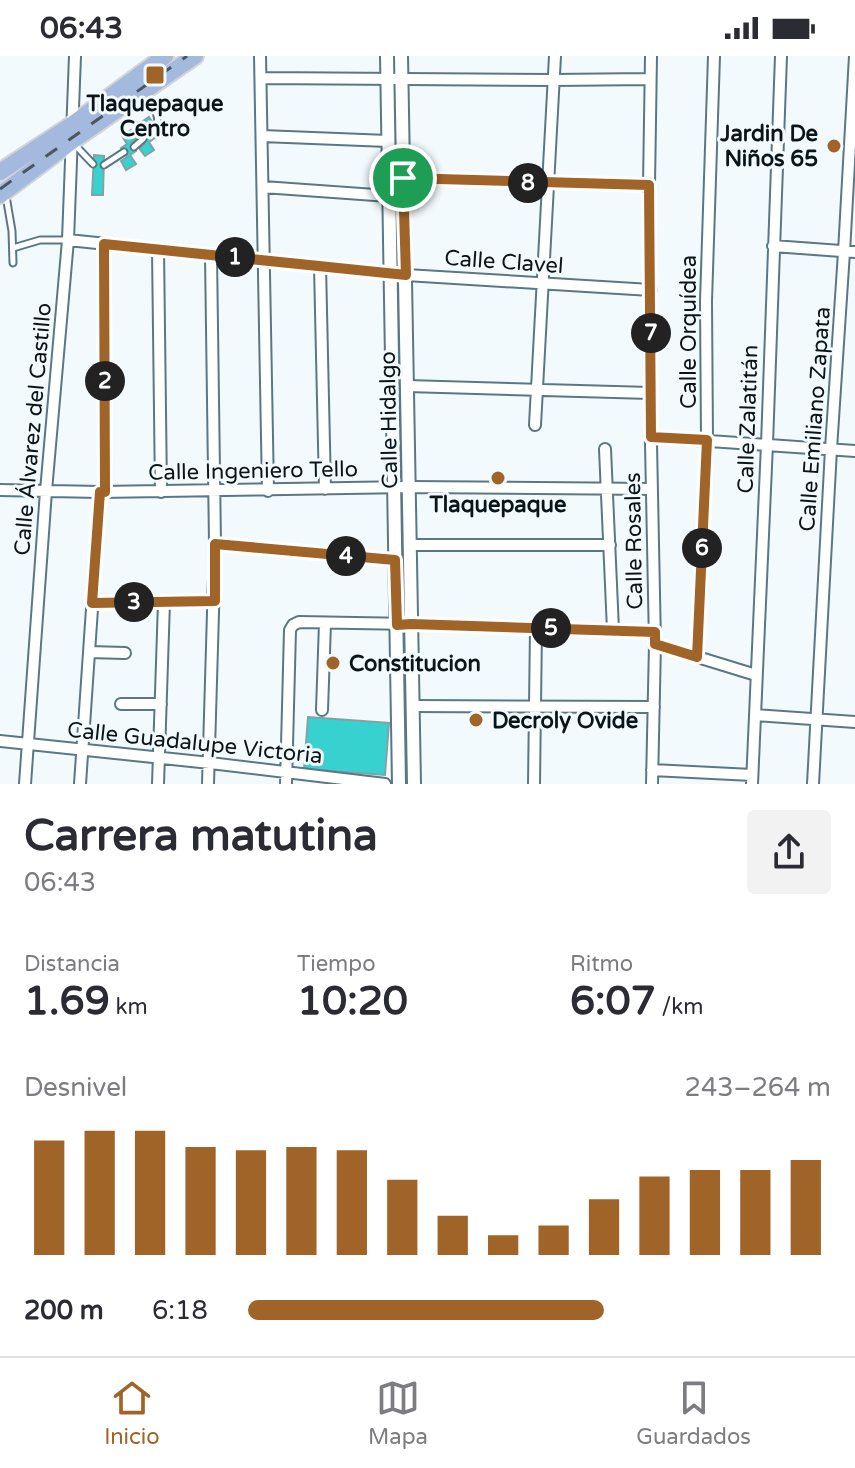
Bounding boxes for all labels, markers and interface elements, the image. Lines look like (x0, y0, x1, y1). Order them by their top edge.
text: 06:43 (40, 10, 123, 47)
marker: Tlaquepaque Centro (144, 64, 166, 86)
place label: Tlaquepaque Centro (86, 91, 223, 142)
place label: Jardin De Niños 65 (719, 121, 818, 172)
marker: Jardin De Niños 65 (825, 137, 843, 155)
pin (369, 144, 437, 212)
icon: arrive (381, 156, 425, 200)
pin: 8 (508, 163, 548, 203)
text: 8 (521, 170, 535, 196)
pin: 1 (215, 237, 255, 277)
text: 1 (228, 244, 242, 270)
street label: Calle Clavel (444, 245, 564, 279)
street label: Calle Orquídea (676, 255, 702, 409)
street label: Calle Álvarez del Castillo (8, 302, 57, 557)
street label: Calle Emiliano Zapata (794, 306, 836, 532)
pin: 7 (631, 313, 671, 353)
text: 7 (644, 320, 658, 346)
street label: Calle Zalatitán (732, 344, 764, 494)
street label: Calle Hidalgo (375, 351, 403, 489)
pin: 2 (85, 361, 125, 401)
text: 2 (98, 368, 112, 394)
street label: Calle Ingeniero Tello (148, 456, 358, 486)
marker: Tlaquepaque (489, 469, 507, 487)
street label: Calle Rosales (620, 472, 648, 610)
place label: Tlaquepaque (429, 492, 566, 518)
pin: 6 (682, 528, 722, 568)
text: 6 (695, 535, 709, 561)
pin: 4 (326, 536, 366, 576)
text: 4 (339, 543, 353, 569)
pin: 3 (114, 582, 154, 622)
text: 3 (127, 589, 141, 615)
pin: 5 (531, 608, 571, 648)
text: 5 (544, 615, 558, 641)
place label: Constitucion (349, 651, 481, 677)
marker: Constitucion (324, 654, 342, 672)
place label: Decroly Ovide (492, 708, 638, 734)
marker: Decroly Ovide (467, 711, 485, 729)
street label: Calle Guadalupe Victoria (66, 717, 324, 769)
text: Carrera matutina (24, 810, 378, 863)
button: share (747, 810, 831, 894)
text: 06:43 (24, 867, 96, 898)
text: Distancia (24, 951, 120, 977)
text: Tiempo (297, 951, 376, 977)
text: Ritmo (570, 951, 633, 977)
text: 1.69 (24, 977, 110, 1025)
text: 10:20 (297, 977, 408, 1025)
text: 6:07 (570, 977, 656, 1025)
text: km (110, 994, 148, 1020)
text: /km (656, 994, 703, 1020)
text: Desnivel (24, 1072, 127, 1103)
text: 243–264 m (685, 1072, 831, 1103)
text: 200 m (24, 1295, 104, 1326)
text: 6:18 (152, 1295, 208, 1326)
tab: Inicio (104, 1376, 160, 1450)
tab: Mapa (368, 1376, 428, 1450)
tab: Guardados (636, 1376, 751, 1450)

